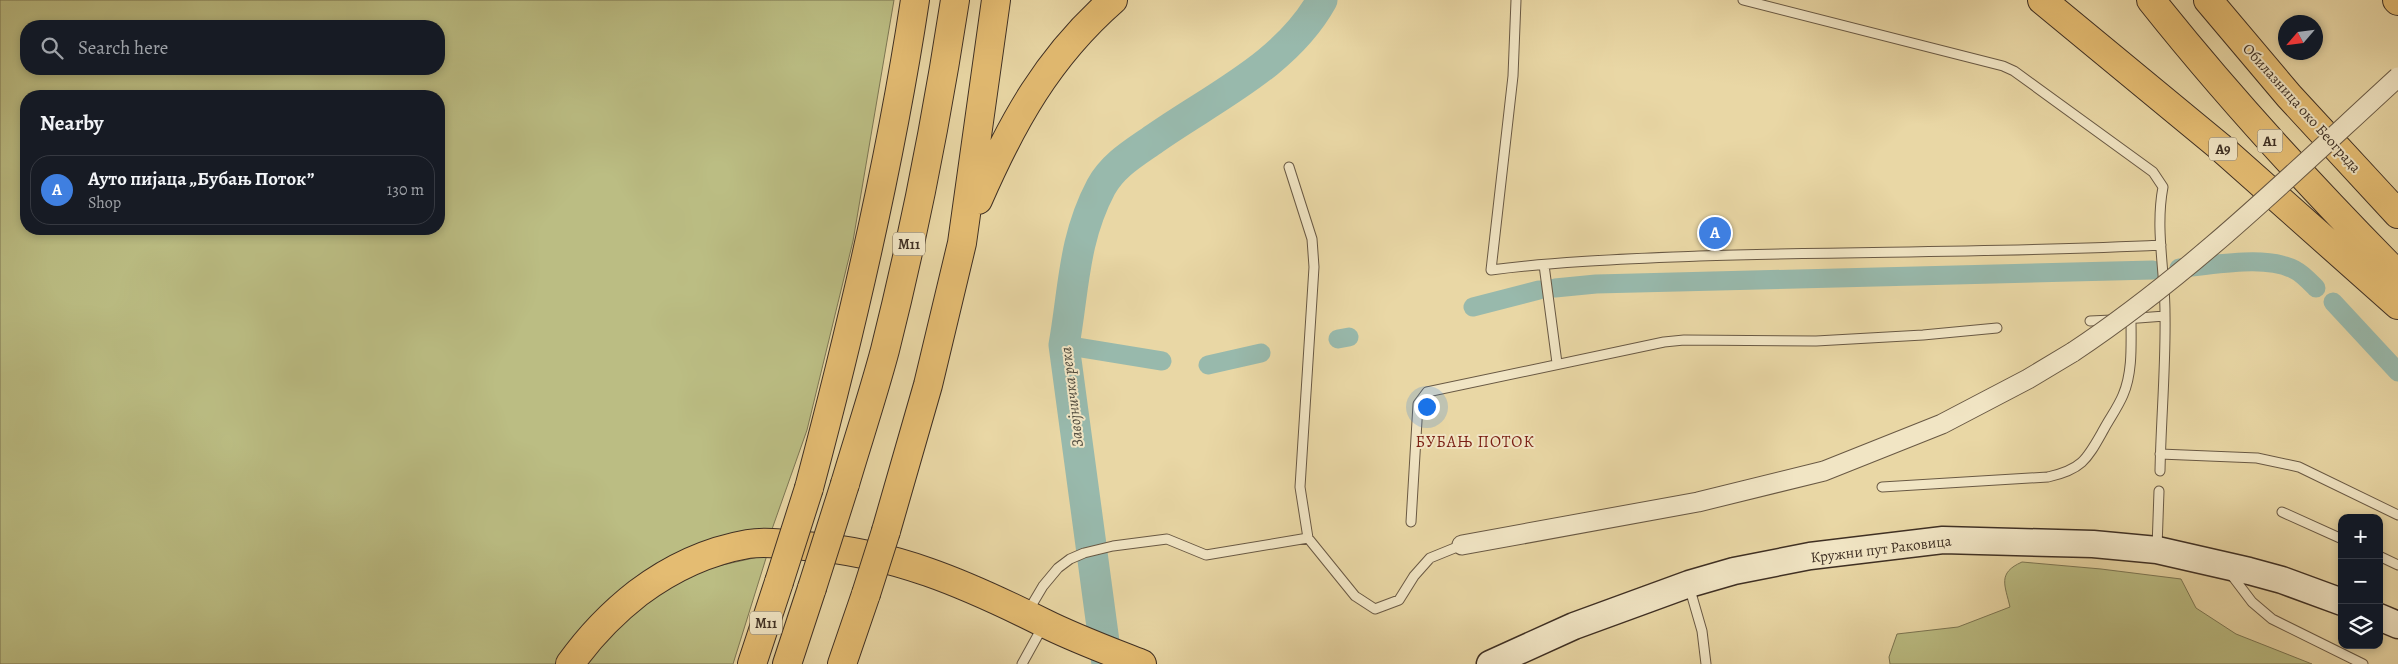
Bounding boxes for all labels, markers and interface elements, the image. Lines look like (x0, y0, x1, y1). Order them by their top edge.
north arrow (2278, 15, 2323, 60)
search box (20, 20, 445, 75)
icon: search (38, 34, 66, 62)
text: Search here (78, 35, 168, 61)
street label: Обилазница око Београда (2238, 39, 2366, 177)
text: Nearby (40, 109, 103, 137)
road number: A1 (2258, 130, 2282, 152)
road number: A9 (2209, 138, 2237, 160)
text: Ауто пијаца „Бубањ Поток” (88, 166, 315, 192)
text: A (52, 179, 62, 201)
text: 130 m (387, 179, 424, 201)
text: Shop (88, 192, 121, 214)
pin: A (1699, 214, 1731, 252)
road number: M11 (893, 232, 925, 255)
water label: Завојничка река (1055, 346, 1089, 448)
your location (1414, 394, 1440, 420)
district label: БУБАЊ ПОТОК (1415, 431, 1535, 453)
map controls (2338, 514, 2383, 649)
button: + (2338, 514, 2383, 559)
street label: Кружни пут Раковица (1810, 530, 1953, 568)
button: − (2338, 559, 2383, 604)
button: layers (2338, 604, 2383, 649)
road number: M11 (750, 612, 782, 634)

